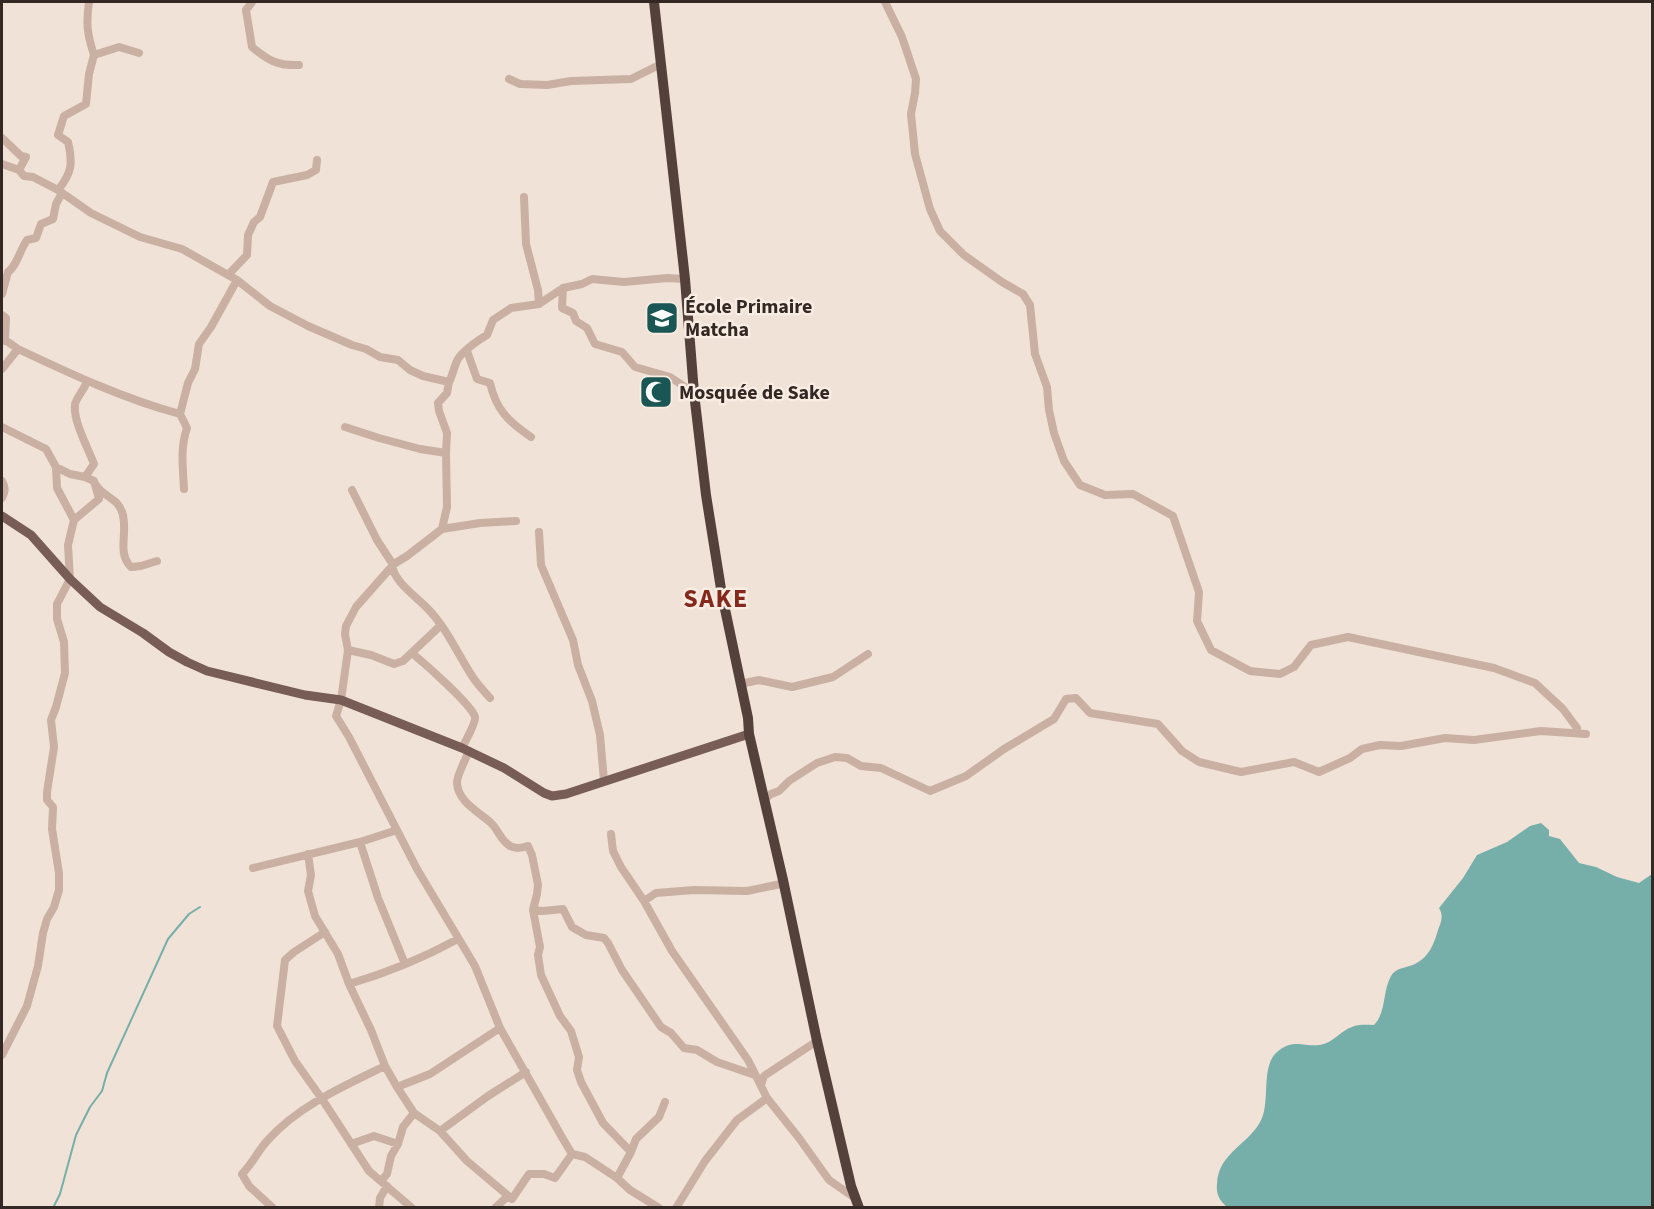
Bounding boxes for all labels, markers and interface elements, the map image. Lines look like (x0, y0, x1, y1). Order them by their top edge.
place label: École Primaire Matcha (685, 293, 812, 344)
school or university icon: École Primaire Matcha (644, 300, 680, 336)
mosque icon: Mosquée de Sake (638, 374, 674, 410)
place label: Mosquée de Sake (679, 379, 830, 407)
district label: SAKE (683, 580, 749, 617)

